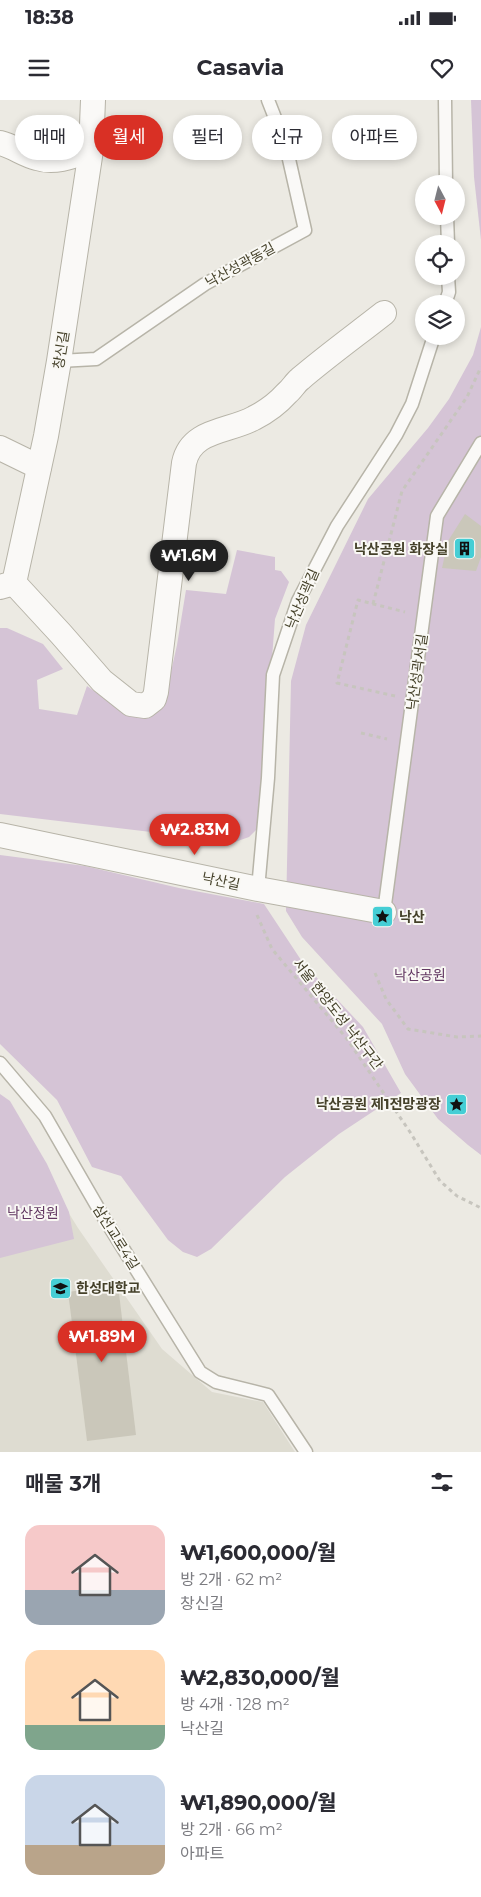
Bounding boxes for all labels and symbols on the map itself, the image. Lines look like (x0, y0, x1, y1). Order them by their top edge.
north arrow (415, 175, 465, 225)
street label: 낙산성곽동길 (202, 238, 278, 292)
street label: 창신길 (49, 330, 73, 370)
building icon: 낙산공원 화장실 (452, 537, 476, 561)
pin: ₩1.6M (154, 540, 224, 582)
place label: 낙산공원 화장실 (354, 540, 448, 558)
street label: 낙산성곽길 (281, 566, 323, 632)
street label: 낙산성곽서길 (403, 632, 431, 712)
pin: ₩2.83M (154, 814, 236, 856)
street label: 낙산길 (200, 868, 242, 894)
place icon: 낙산 (371, 905, 395, 929)
place label: 낙산 (399, 908, 425, 926)
street label: 서울 한양도성 낙산구간 (289, 955, 387, 1073)
park label: 낙산공원 (394, 966, 446, 984)
place icon: 낙산공원 제1전망광장 (445, 1092, 469, 1116)
place label: 낙산공원 제1전망광장 (316, 1095, 441, 1113)
street label: 삼선교로4길 (89, 1201, 143, 1273)
park label: 낙산정원 (7, 1204, 59, 1222)
school or university icon: 한성대학교 (48, 1276, 72, 1300)
place label: 한성대학교 (76, 1279, 141, 1297)
pin: ₩1.89M (61, 1320, 143, 1363)

